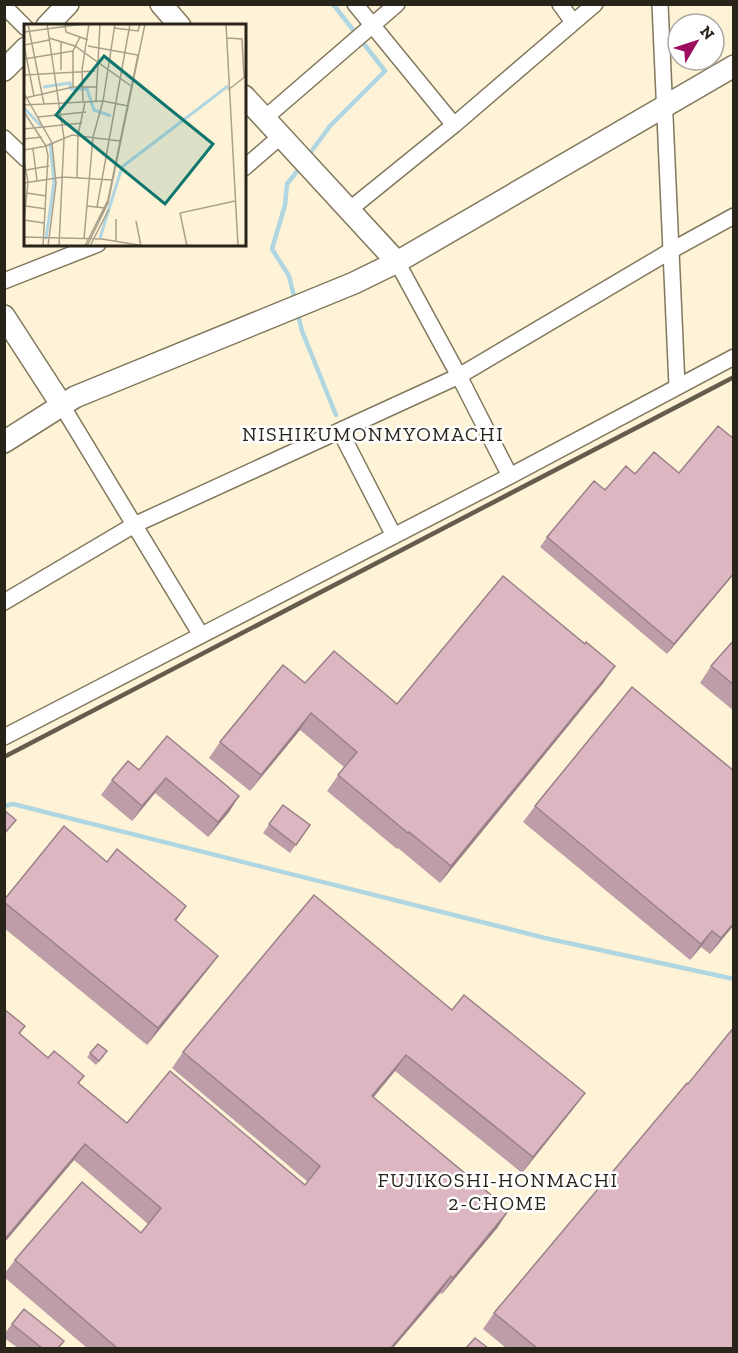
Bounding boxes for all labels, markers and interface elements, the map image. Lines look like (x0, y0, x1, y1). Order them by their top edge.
north arrow (666, 12, 726, 72)
text: N (696, 22, 718, 44)
inset map (24, 24, 246, 246)
district label: NISHIKUMONMYOMACHI (242, 422, 504, 446)
district label: FUJIKOSHI-HONMACHI 2-CHOME (378, 1168, 619, 1215)

